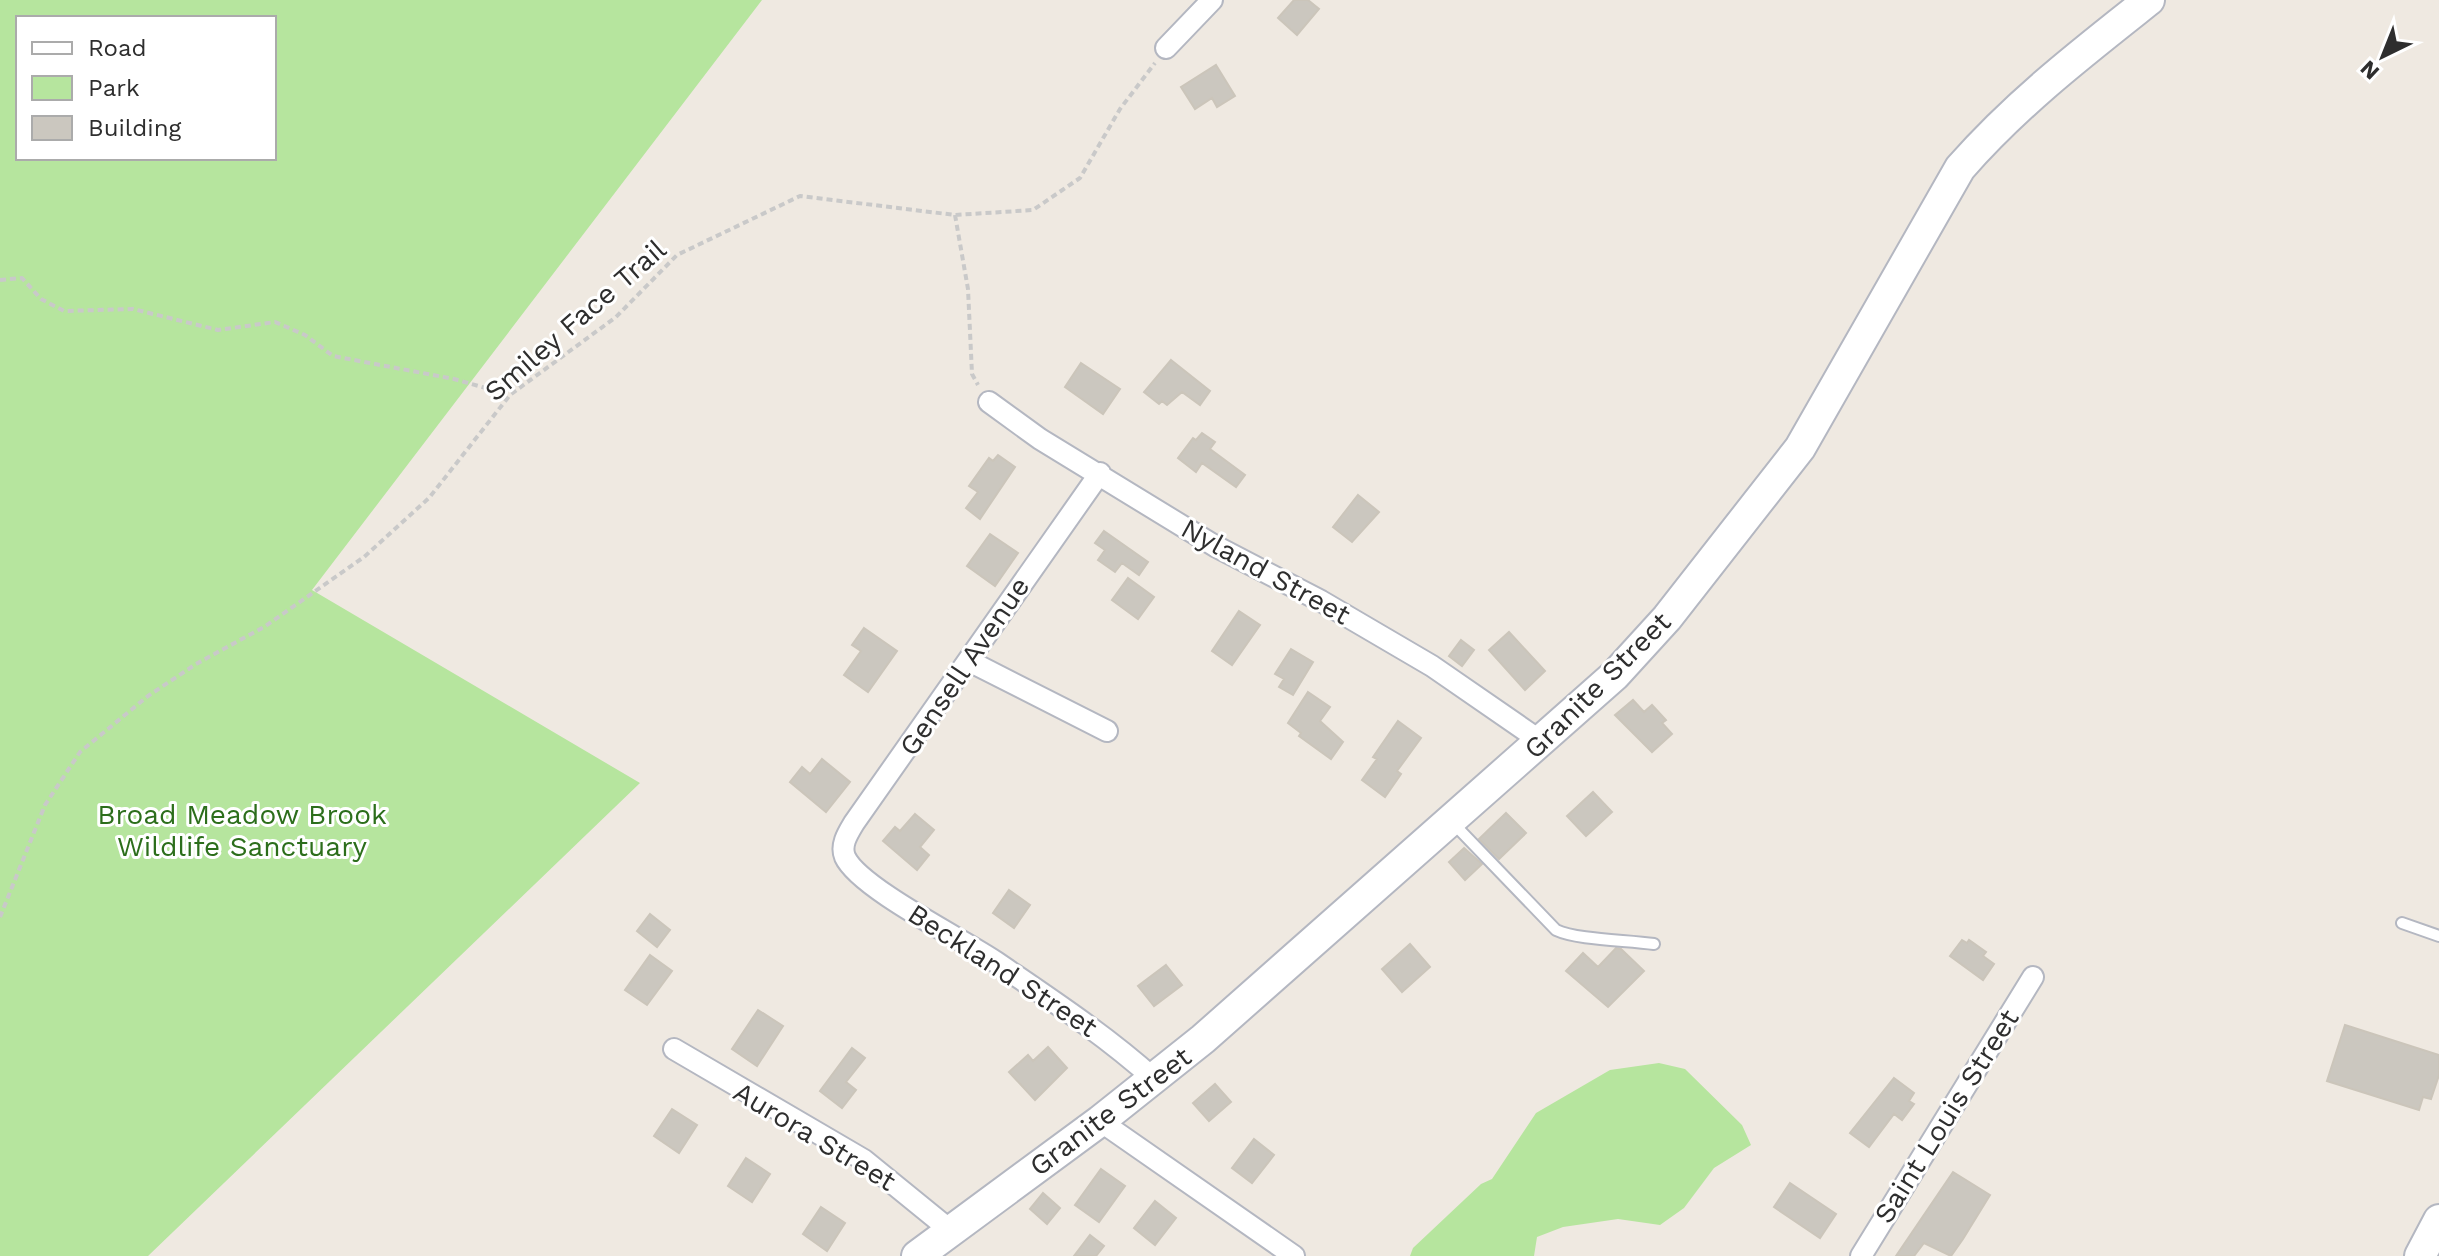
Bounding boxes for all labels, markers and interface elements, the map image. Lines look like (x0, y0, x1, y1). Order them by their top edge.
legend (16, 16, 276, 160)
north arrow (2343, 16, 2423, 96)
text: Road (88, 34, 147, 62)
text: N (2355, 56, 2384, 85)
text: Park (88, 74, 140, 102)
text: Building (88, 114, 181, 142)
street label: Smiley Face Trail (478, 232, 673, 408)
street label: Nyland Street (1175, 511, 1356, 632)
street label: Gensell Avenue (892, 571, 1036, 762)
street label: Granite Street (1517, 605, 1678, 765)
park label: Broad Meadow Brook Wildlife Sanctuary (97, 798, 387, 863)
street label: Beckland Street (902, 897, 1104, 1044)
street label: Saint Louis Street (1867, 1003, 2026, 1229)
street label: Granite Street (1023, 1040, 1198, 1183)
street label: Aurora Street (728, 1075, 902, 1198)

